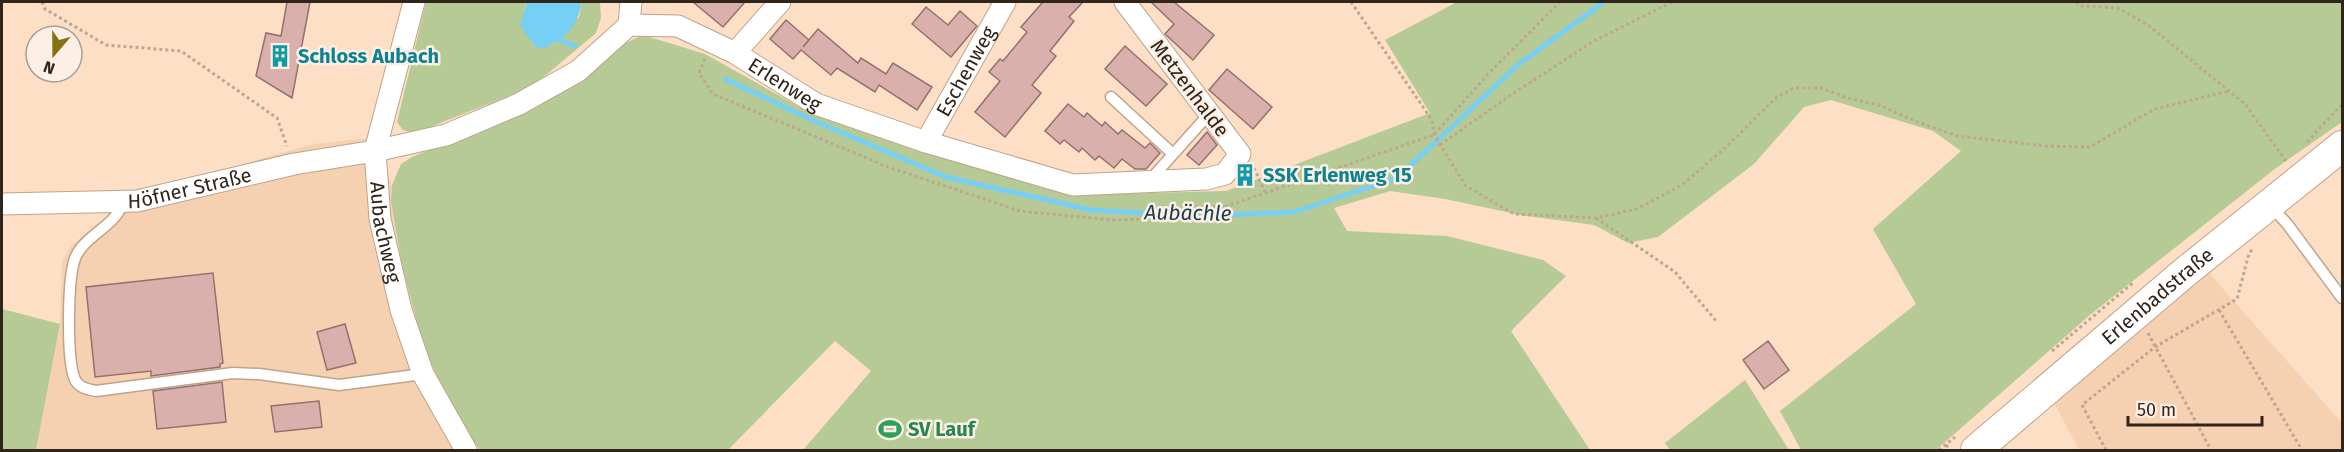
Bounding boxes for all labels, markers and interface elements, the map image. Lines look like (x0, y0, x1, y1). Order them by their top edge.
street label: Eschenweg (931, 22, 1001, 121)
north arrow (24, 24, 84, 84)
street label: Metzenhalde (1146, 34, 1234, 142)
building icon: Schloss Aubach (267, 43, 293, 69)
place label: Schloss Aubach (298, 44, 439, 68)
street label: Erlenweg (744, 52, 827, 117)
text: N (41, 57, 57, 78)
street label: Höfner Straße (127, 162, 254, 213)
building icon: SSK Erlenweg 15 (1232, 162, 1258, 188)
place label: SSK Erlenweg 15 (1263, 163, 1412, 187)
street label: Aubachweg (365, 181, 406, 286)
water label: Aubächle (1143, 199, 1232, 227)
street label: Erlenbadstraße (2097, 242, 2218, 350)
scale bar (2128, 389, 2262, 427)
text: 50 m (2137, 399, 2176, 421)
sports icon: SV Lauf (877, 416, 903, 442)
place label: SV Lauf (908, 417, 977, 441)

